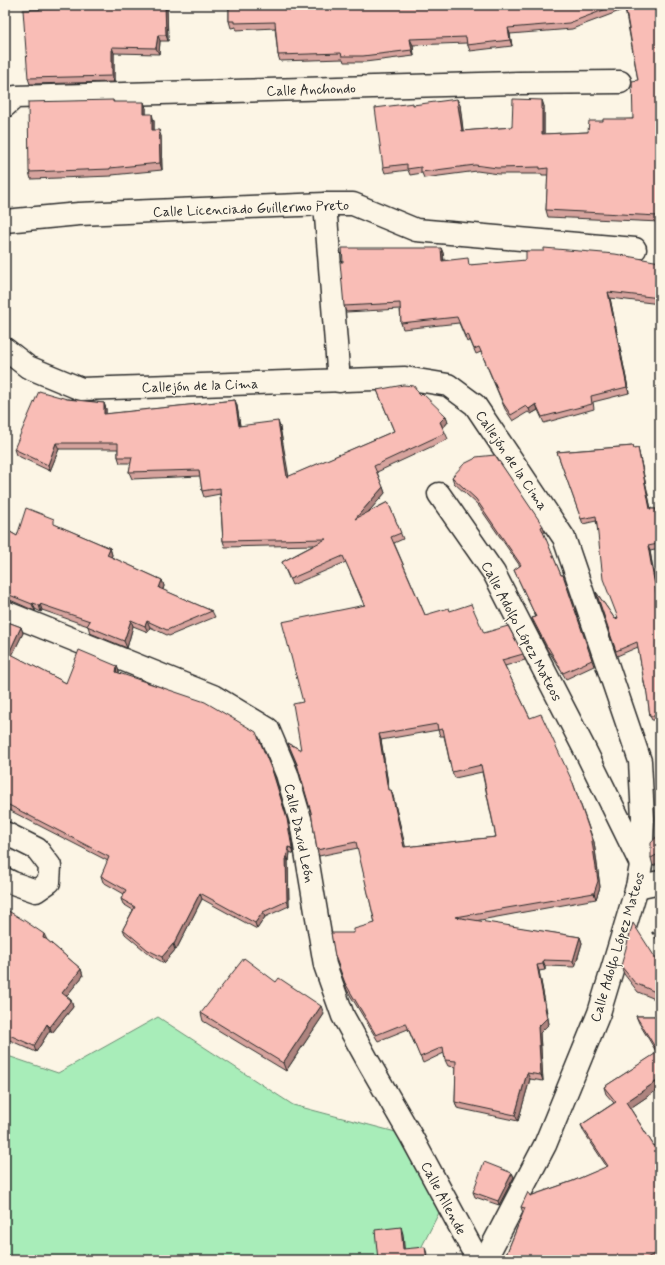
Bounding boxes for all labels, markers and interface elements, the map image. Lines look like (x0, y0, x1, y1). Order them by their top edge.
street label: Calle Anchondo (266, 79, 356, 101)
street label: Calle Licenciado Guillermo Preto (153, 197, 349, 221)
street label: Callejón de la Cima (141, 375, 259, 397)
street label: Callejón de la Cima (471, 407, 551, 514)
street label: Calle Adolfo López Mateos (475, 558, 566, 705)
street label: Calle David León (280, 782, 318, 884)
street label: Calle Adolfo López Mateos (587, 870, 651, 1025)
street label: Calle Allende (416, 1159, 470, 1238)

